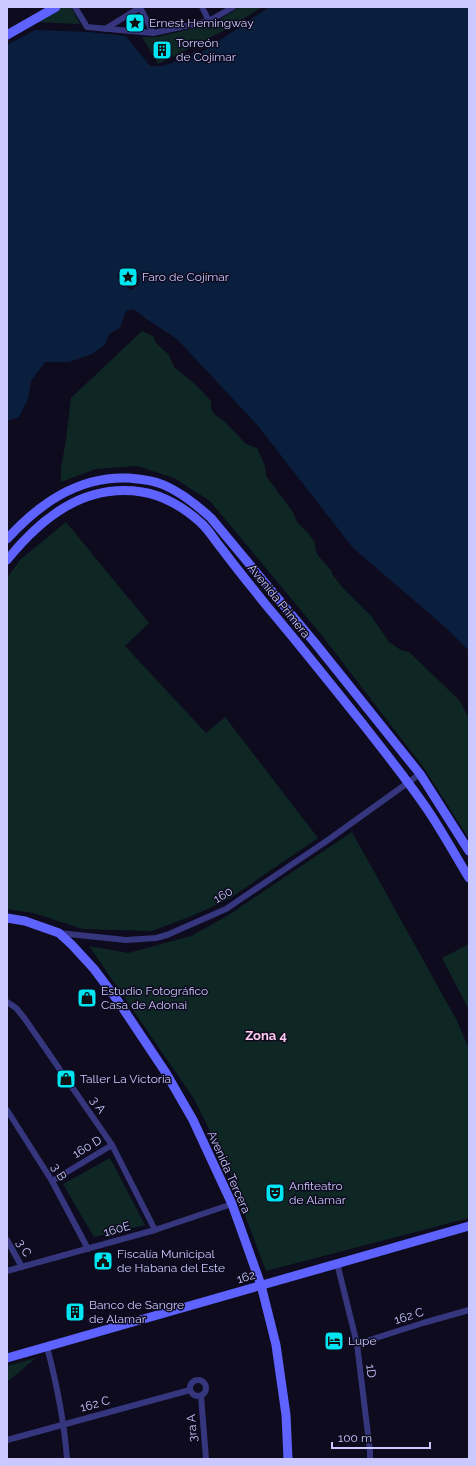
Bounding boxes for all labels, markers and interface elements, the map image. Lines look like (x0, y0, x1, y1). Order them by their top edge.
place icon: Ernest Hemingway (124, 12, 146, 34)
place label: Ernest Hemingway (149, 16, 254, 30)
place label: Torreón de Cojímar (176, 36, 237, 64)
building icon: Torreón de Cojímar (151, 39, 173, 61)
place icon: Faro de Cojímar (117, 266, 139, 288)
place label: Faro de Cojímar (142, 270, 230, 284)
street label: Avenida Primera (245, 561, 313, 641)
street label: 160 (211, 884, 235, 906)
place label: Estudio Fotográfico Casa de Adonai (101, 984, 208, 1012)
shop icon: Estudio Fotográfico Casa de Adonai (76, 987, 98, 1009)
district label: Zona 4 (245, 1028, 287, 1043)
shop icon: Taller La Victoria (55, 1068, 77, 1090)
place label: Taller La Victoria (80, 1072, 171, 1086)
street label: 3 A (87, 1094, 109, 1116)
street label: Avenida Tercera (205, 1129, 253, 1215)
street label: 160 D (70, 1133, 104, 1161)
street label: 3 B (49, 1161, 69, 1183)
place label: Anfiteatro de Alamar (289, 1179, 347, 1207)
theatre icon: Anfiteatro de Alamar (264, 1182, 286, 1204)
street label: 160E (102, 1219, 132, 1239)
street label: 3 C (14, 1237, 34, 1259)
place label: Fiscalía Municipal de Habana del Este (117, 1247, 225, 1275)
public building icon: Fiscalía Municipal de Habana del Este (92, 1250, 114, 1272)
street label: 162 (235, 1268, 257, 1286)
place label: Banco de Sangre de Alamar (89, 1298, 184, 1326)
building icon: Banco de Sangre de Alamar (64, 1301, 86, 1323)
street label: 162 C (393, 1305, 425, 1327)
hotel icon: Lupe (323, 1330, 345, 1352)
place label: Lupe (348, 1334, 377, 1348)
street label: 1D (363, 1363, 379, 1379)
street label: 162 C (79, 1393, 111, 1415)
street label: 3ra A (184, 1414, 200, 1442)
scale bar (332, 1424, 430, 1450)
text: 100 m (338, 1431, 372, 1445)

